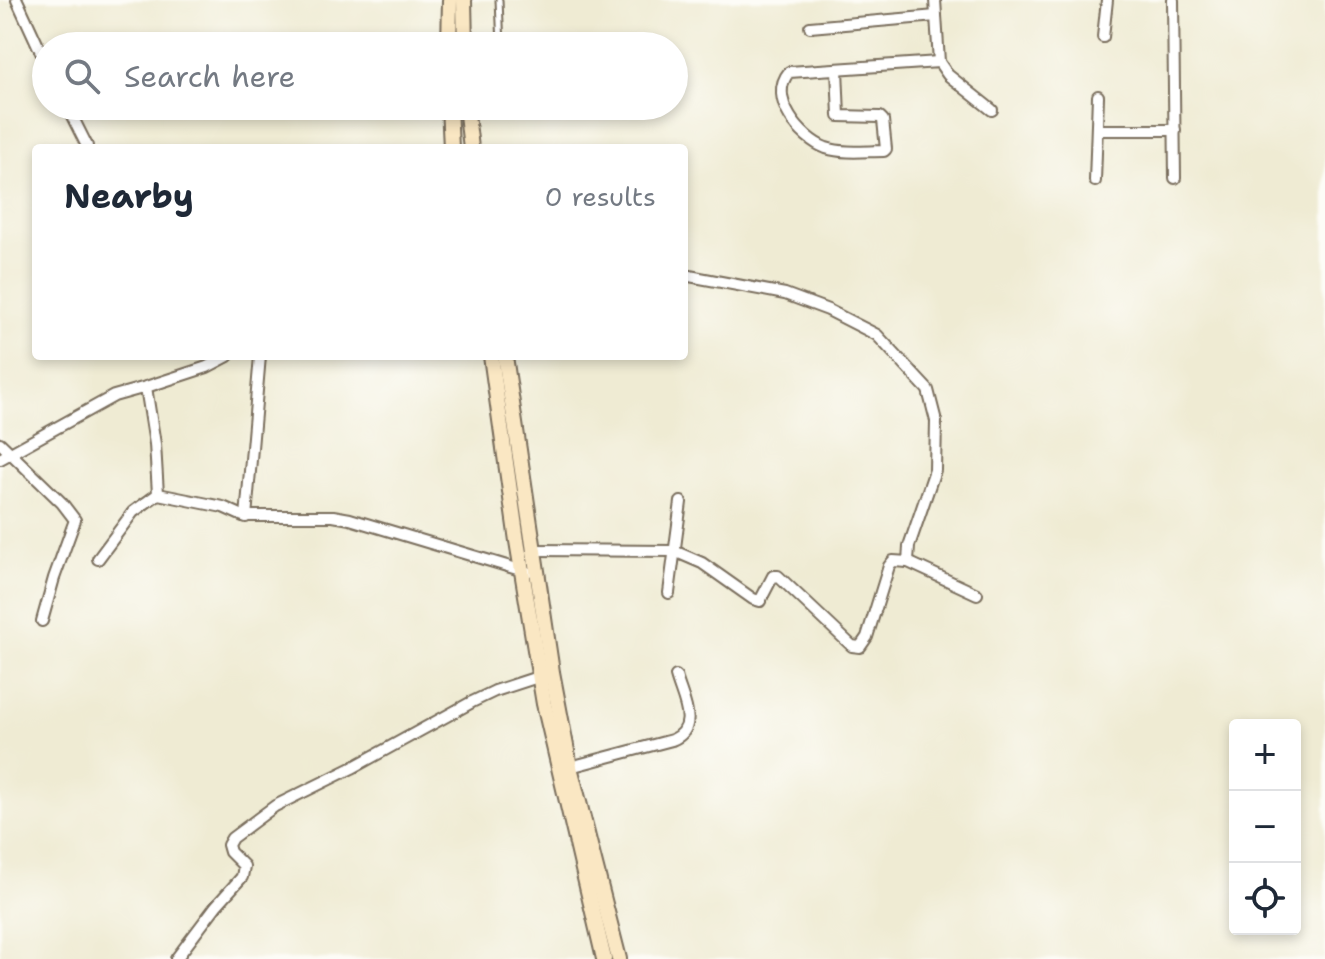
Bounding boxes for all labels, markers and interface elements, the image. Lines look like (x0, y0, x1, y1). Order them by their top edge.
search box (32, 32, 688, 120)
icon: search (60, 54, 104, 98)
text: Search here (124, 56, 295, 97)
text: Nearby (64, 173, 194, 219)
text: 0 results (544, 179, 656, 214)
map controls (1229, 719, 1301, 935)
button: + (1229, 719, 1301, 791)
button: − (1229, 791, 1301, 863)
button: locate (1229, 863, 1301, 935)

